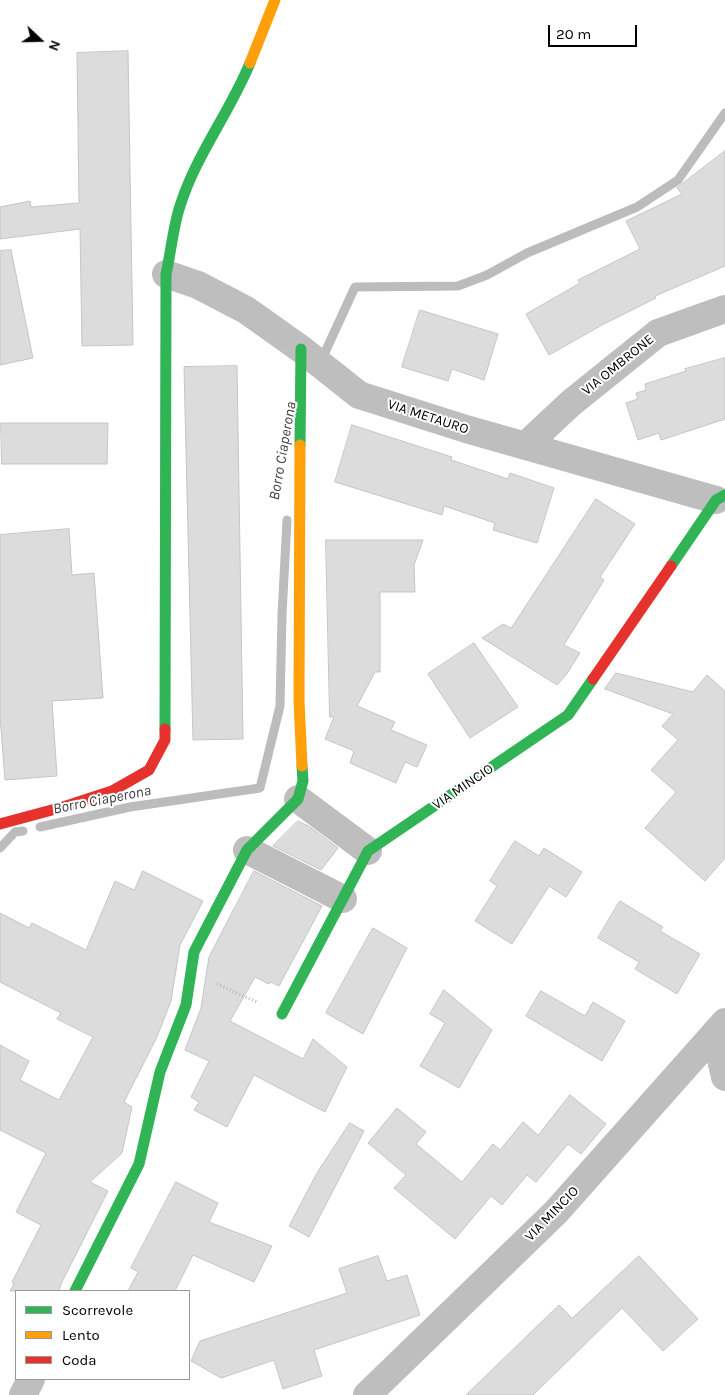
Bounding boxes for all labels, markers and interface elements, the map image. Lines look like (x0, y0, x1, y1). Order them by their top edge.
north arrow (15, 15, 65, 65)
scale bar (550, 15, 639, 47)
text: 20 m (556, 25, 591, 43)
text: N (45, 38, 64, 53)
street label: VIA OMBRONE (579, 331, 657, 399)
street label: VIA METAURO (385, 396, 471, 438)
water label: Borro Ciaperona (265, 400, 301, 502)
street label: VIA MINCIO (429, 760, 497, 814)
water label: Borro Ciaperona (51, 782, 153, 818)
street label: VIA MINCIO (522, 1183, 582, 1245)
legend (15, 1290, 190, 1380)
text: Scorrevole (62, 1301, 133, 1319)
text: Lento (62, 1326, 100, 1344)
text: Coda (62, 1351, 97, 1369)

